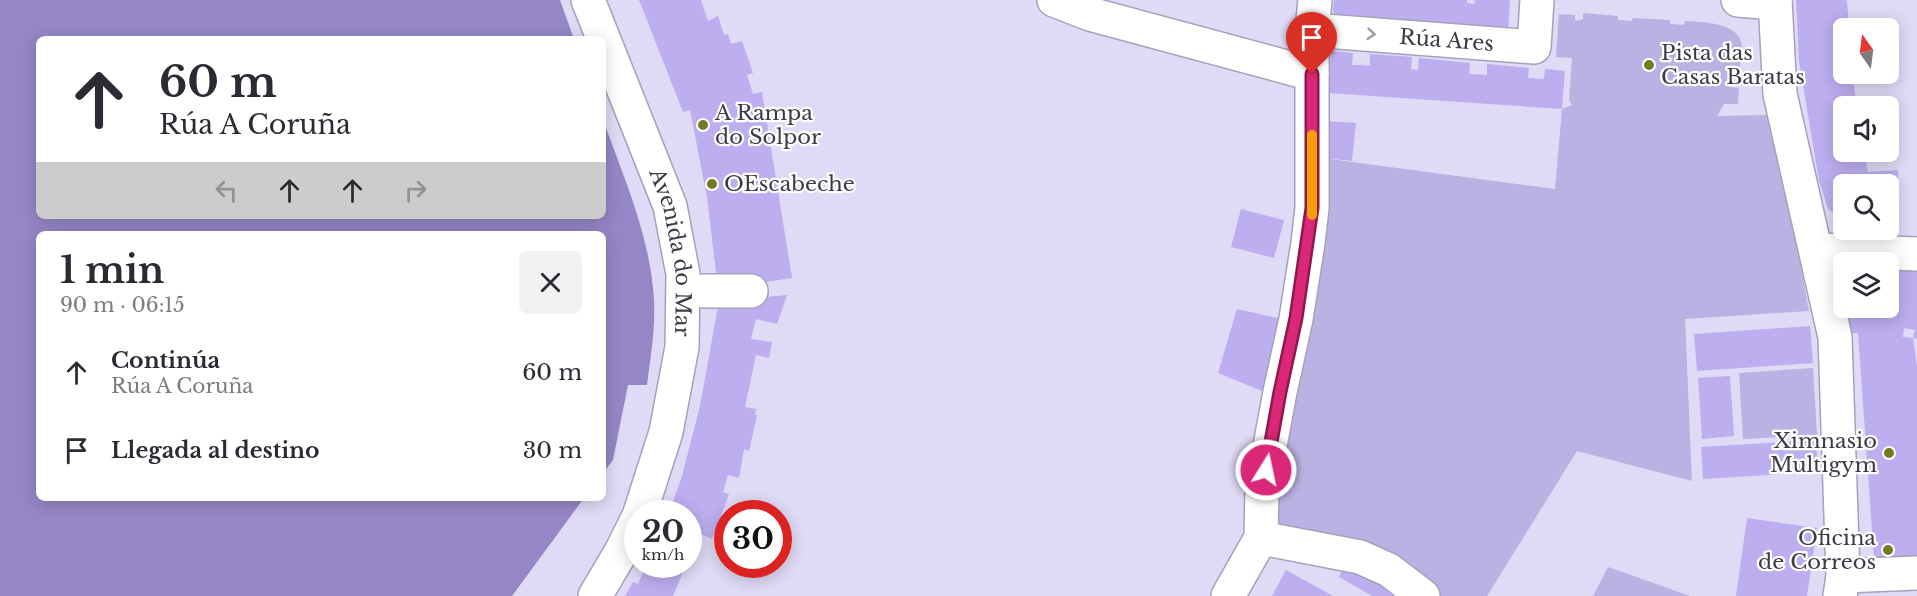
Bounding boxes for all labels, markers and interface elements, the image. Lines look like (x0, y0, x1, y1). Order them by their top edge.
pin (1286, 12, 1337, 74)
north arrow (1833, 18, 1899, 84)
map controls (1833, 18, 1899, 318)
icon: arrive (1295, 21, 1328, 54)
street label: Rúa Ares (1398, 24, 1495, 57)
one-way arrow (1366, 27, 1375, 40)
place label: Pista das Casas Baratas (1661, 40, 1805, 90)
text: 60 m (159, 56, 277, 108)
marker: Pista das Casas Baratas (1642, 58, 1656, 72)
icon: ahead (60, 60, 138, 138)
button: sound (1833, 96, 1899, 162)
place label: A Rampa do Solpor (714, 100, 821, 150)
text: Rúa A Coruña (159, 108, 351, 141)
marker: A Rampa do Solpor (696, 118, 710, 132)
street label: Avenida do Mar (643, 164, 696, 337)
place label: OEscabeche (724, 171, 855, 197)
icon: left (210, 174, 243, 207)
icon: ahead (273, 174, 306, 207)
icon: ahead (336, 174, 369, 207)
icon: right (399, 174, 432, 207)
button: search (1833, 174, 1899, 240)
marker: OEscabeche (705, 177, 719, 191)
text: 1 min (60, 248, 164, 293)
button: close (519, 251, 582, 314)
button: layers (1833, 252, 1899, 318)
text: 90 m · 06:15 (60, 293, 185, 317)
text: Continúa (111, 347, 220, 374)
icon: ahead (60, 356, 93, 389)
text: 60 m (522, 359, 582, 386)
text: Rúa A Coruña (111, 374, 253, 398)
place label: Ximnasio Multigym (1770, 428, 1877, 478)
icon: arrive (60, 434, 93, 467)
text: Llegada al destino (111, 437, 320, 464)
text: 30 m (523, 437, 582, 464)
position arrow (1234, 438, 1298, 502)
marker: Ximnasio Multigym (1882, 446, 1896, 460)
speed limit sign: 30 (714, 500, 792, 578)
text: 20 (642, 513, 684, 550)
place label: Oficina de Correos (1758, 525, 1876, 575)
marker: Oficina de Correos (1881, 543, 1895, 557)
text: km/h (642, 545, 684, 564)

